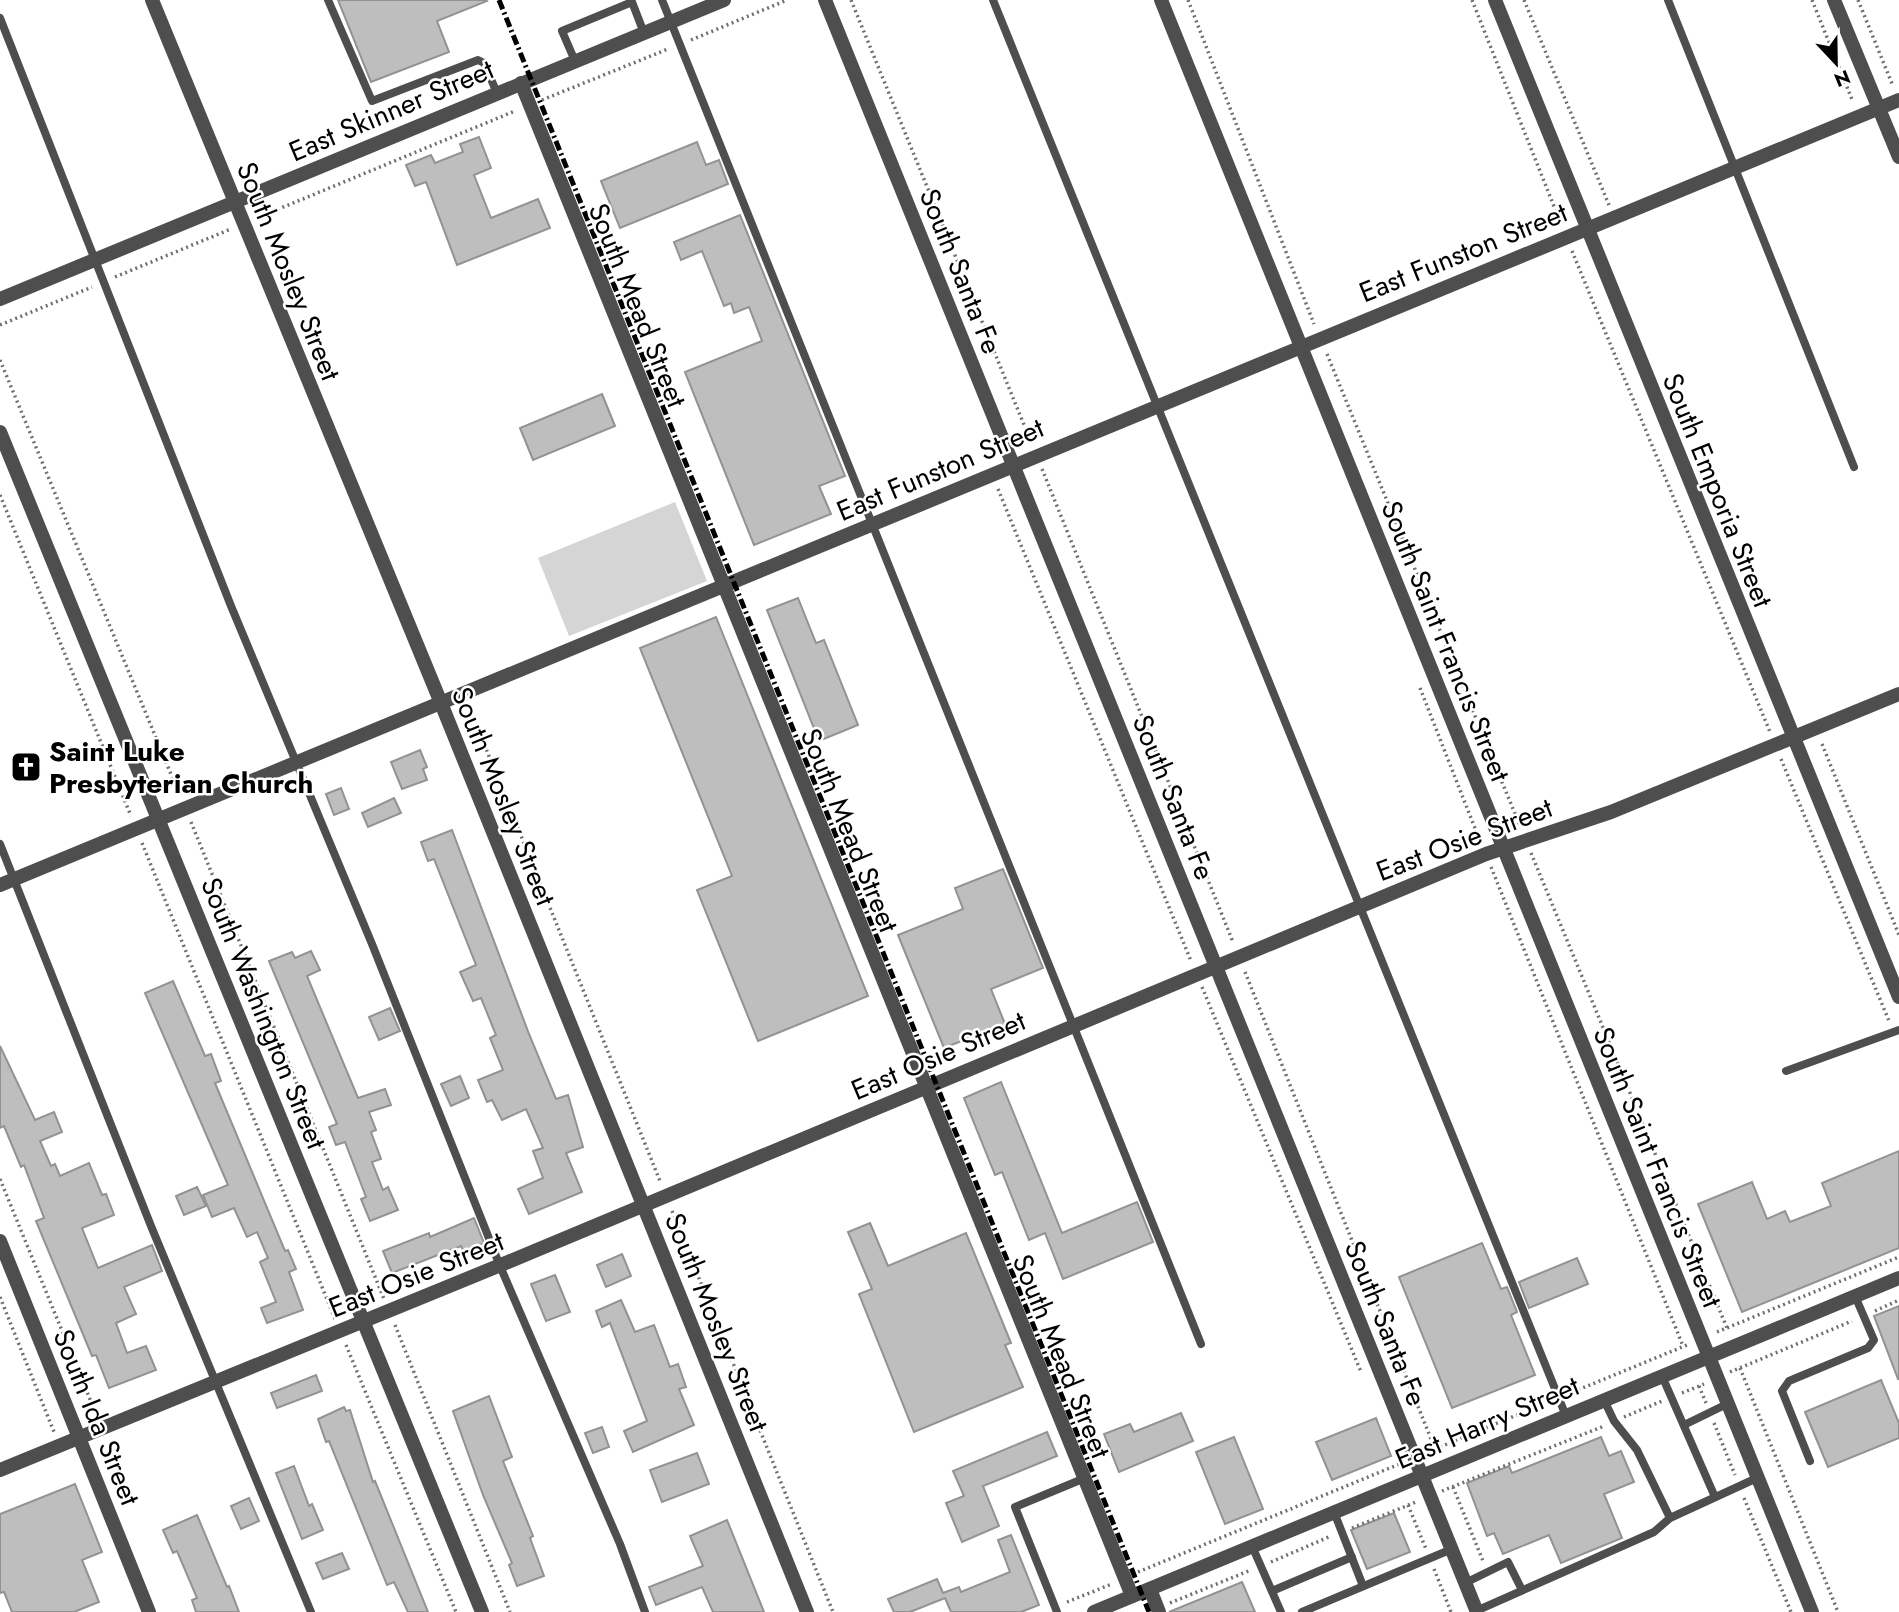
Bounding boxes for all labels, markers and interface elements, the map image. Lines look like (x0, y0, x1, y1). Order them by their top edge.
north arrow (1801, 28, 1871, 98)
street label: East Skinner Street (282, 49, 500, 172)
text: N (1830, 63, 1854, 94)
street label: South Mosley Street (226, 156, 351, 387)
street label: South Santa Fe (909, 182, 1012, 360)
street label: East Funston Street (1353, 192, 1574, 313)
street label: South Mead Street (578, 197, 697, 414)
street label: South Emporia Street (1652, 367, 1783, 614)
street label: East Funston Street (830, 407, 1050, 532)
street label: South Saint Francis Street (1370, 495, 1521, 788)
street label: South Mosley Street (441, 681, 566, 912)
street label: South Santa Fe (1122, 708, 1225, 886)
street label: South Mead Street (790, 722, 909, 939)
place label: Saint Luke Presbyterian Church (49, 731, 314, 804)
church icon: Saint Luke Presbyterian Church (9, 750, 43, 784)
street label: East Osie Street (1370, 787, 1558, 892)
street label: South Washington Street (190, 871, 337, 1155)
street label: East Osie Street (845, 1000, 1032, 1111)
street label: South Saint Francis Street (1582, 1021, 1733, 1314)
street label: South Mosley Street (654, 1207, 779, 1438)
street label: East Osie Street (322, 1221, 510, 1328)
street label: South Santa Fe (1334, 1234, 1437, 1412)
street label: South Mead Street (1002, 1248, 1121, 1465)
street label: South Ida Street (43, 1323, 151, 1512)
street label: East Harry Street (1389, 1365, 1586, 1480)

